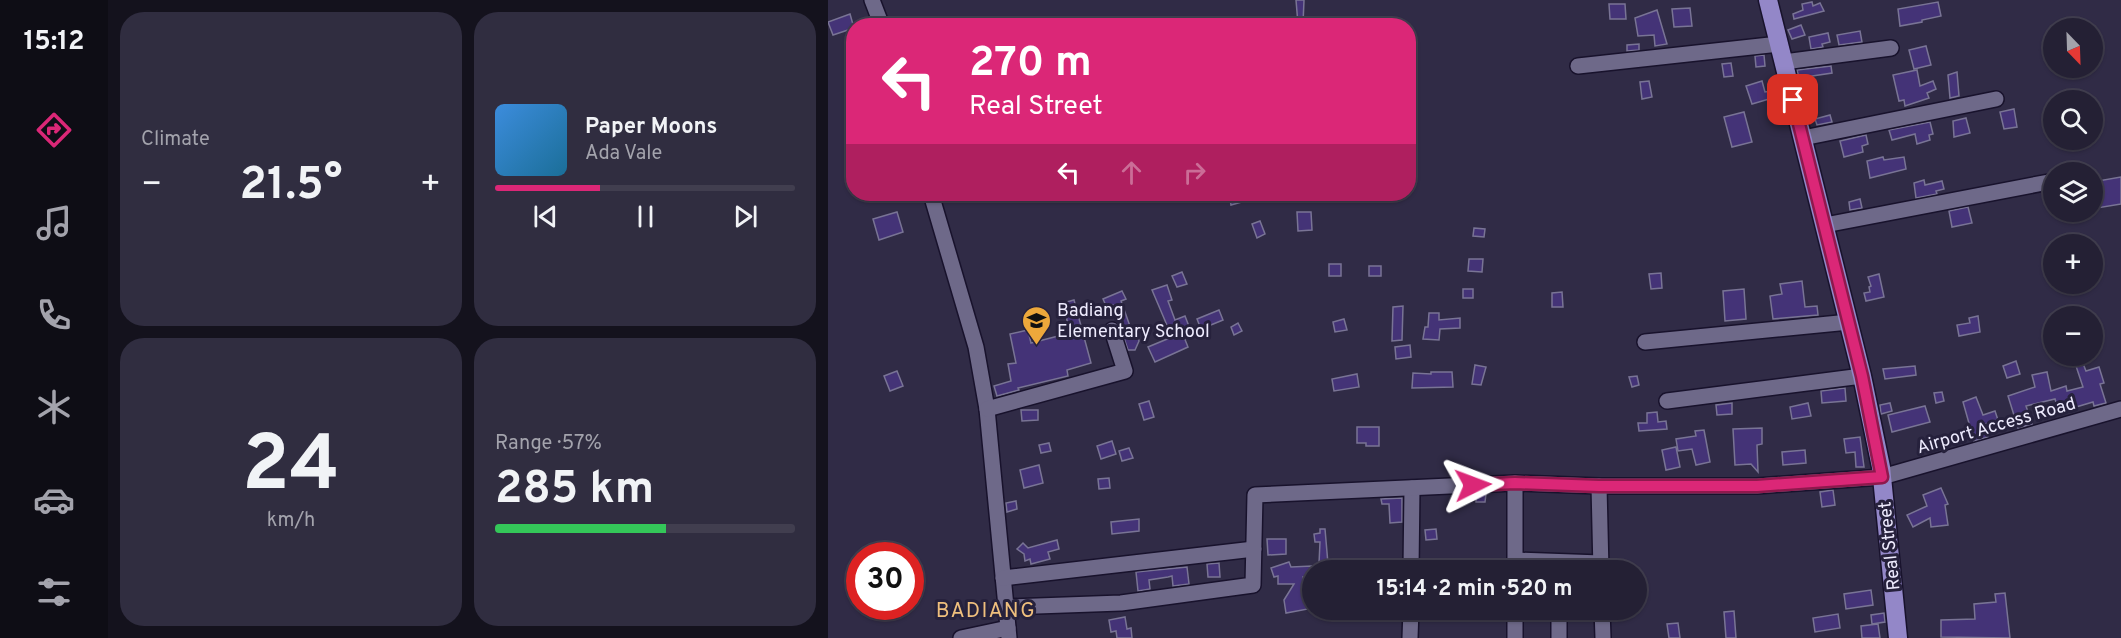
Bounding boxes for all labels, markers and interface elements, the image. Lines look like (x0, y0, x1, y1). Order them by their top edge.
north arrow (2043, 18, 2103, 78)
map controls (2043, 18, 2103, 366)
text: 15:12 (23, 25, 85, 59)
text: 270 m (969, 38, 1092, 91)
icon: left (870, 42, 948, 120)
pin (1767, 74, 1818, 125)
icon: arrive (1776, 83, 1809, 116)
text: Real Street (969, 90, 1103, 124)
button: search (2043, 90, 2103, 150)
icon: directions (33, 109, 75, 151)
text: Paper Moons (585, 114, 717, 141)
text: Climate (141, 127, 210, 153)
text: Ada Vale (585, 141, 662, 167)
icon: left (1052, 156, 1085, 189)
icon: ahead (1115, 156, 1148, 189)
icon: right (1178, 156, 1211, 189)
text: 21.5° (240, 158, 342, 215)
button: layers (2043, 162, 2103, 222)
text: − (141, 165, 162, 207)
text: + (420, 165, 441, 207)
icon: previous (529, 200, 562, 233)
icon: pause (629, 200, 662, 233)
icon: next (729, 200, 762, 233)
icon: music (33, 202, 75, 244)
button: + (2043, 234, 2103, 294)
icon: phone (33, 294, 75, 336)
place label: Badiang Elementary School (1057, 300, 1210, 344)
school or university icon: Badiang Elementary School (1020, 304, 1052, 346)
button: − (2043, 306, 2103, 366)
icon: climate (33, 386, 75, 428)
street label: Airport Access Road (1914, 393, 2079, 460)
text: 24 (242, 419, 340, 518)
text: Range · 57% (495, 431, 602, 457)
position arrow (1441, 453, 1505, 517)
text: 285 km (495, 462, 654, 519)
icon: car (33, 479, 75, 521)
street label: Real Street (1874, 500, 1907, 591)
text: km/h (267, 508, 315, 534)
speed limit sign: 30 (846, 542, 924, 620)
icon: filters (33, 571, 75, 613)
text: 15:14 · 2 min · 520 m (1376, 576, 1573, 603)
district label: BADIANG (936, 598, 1036, 625)

